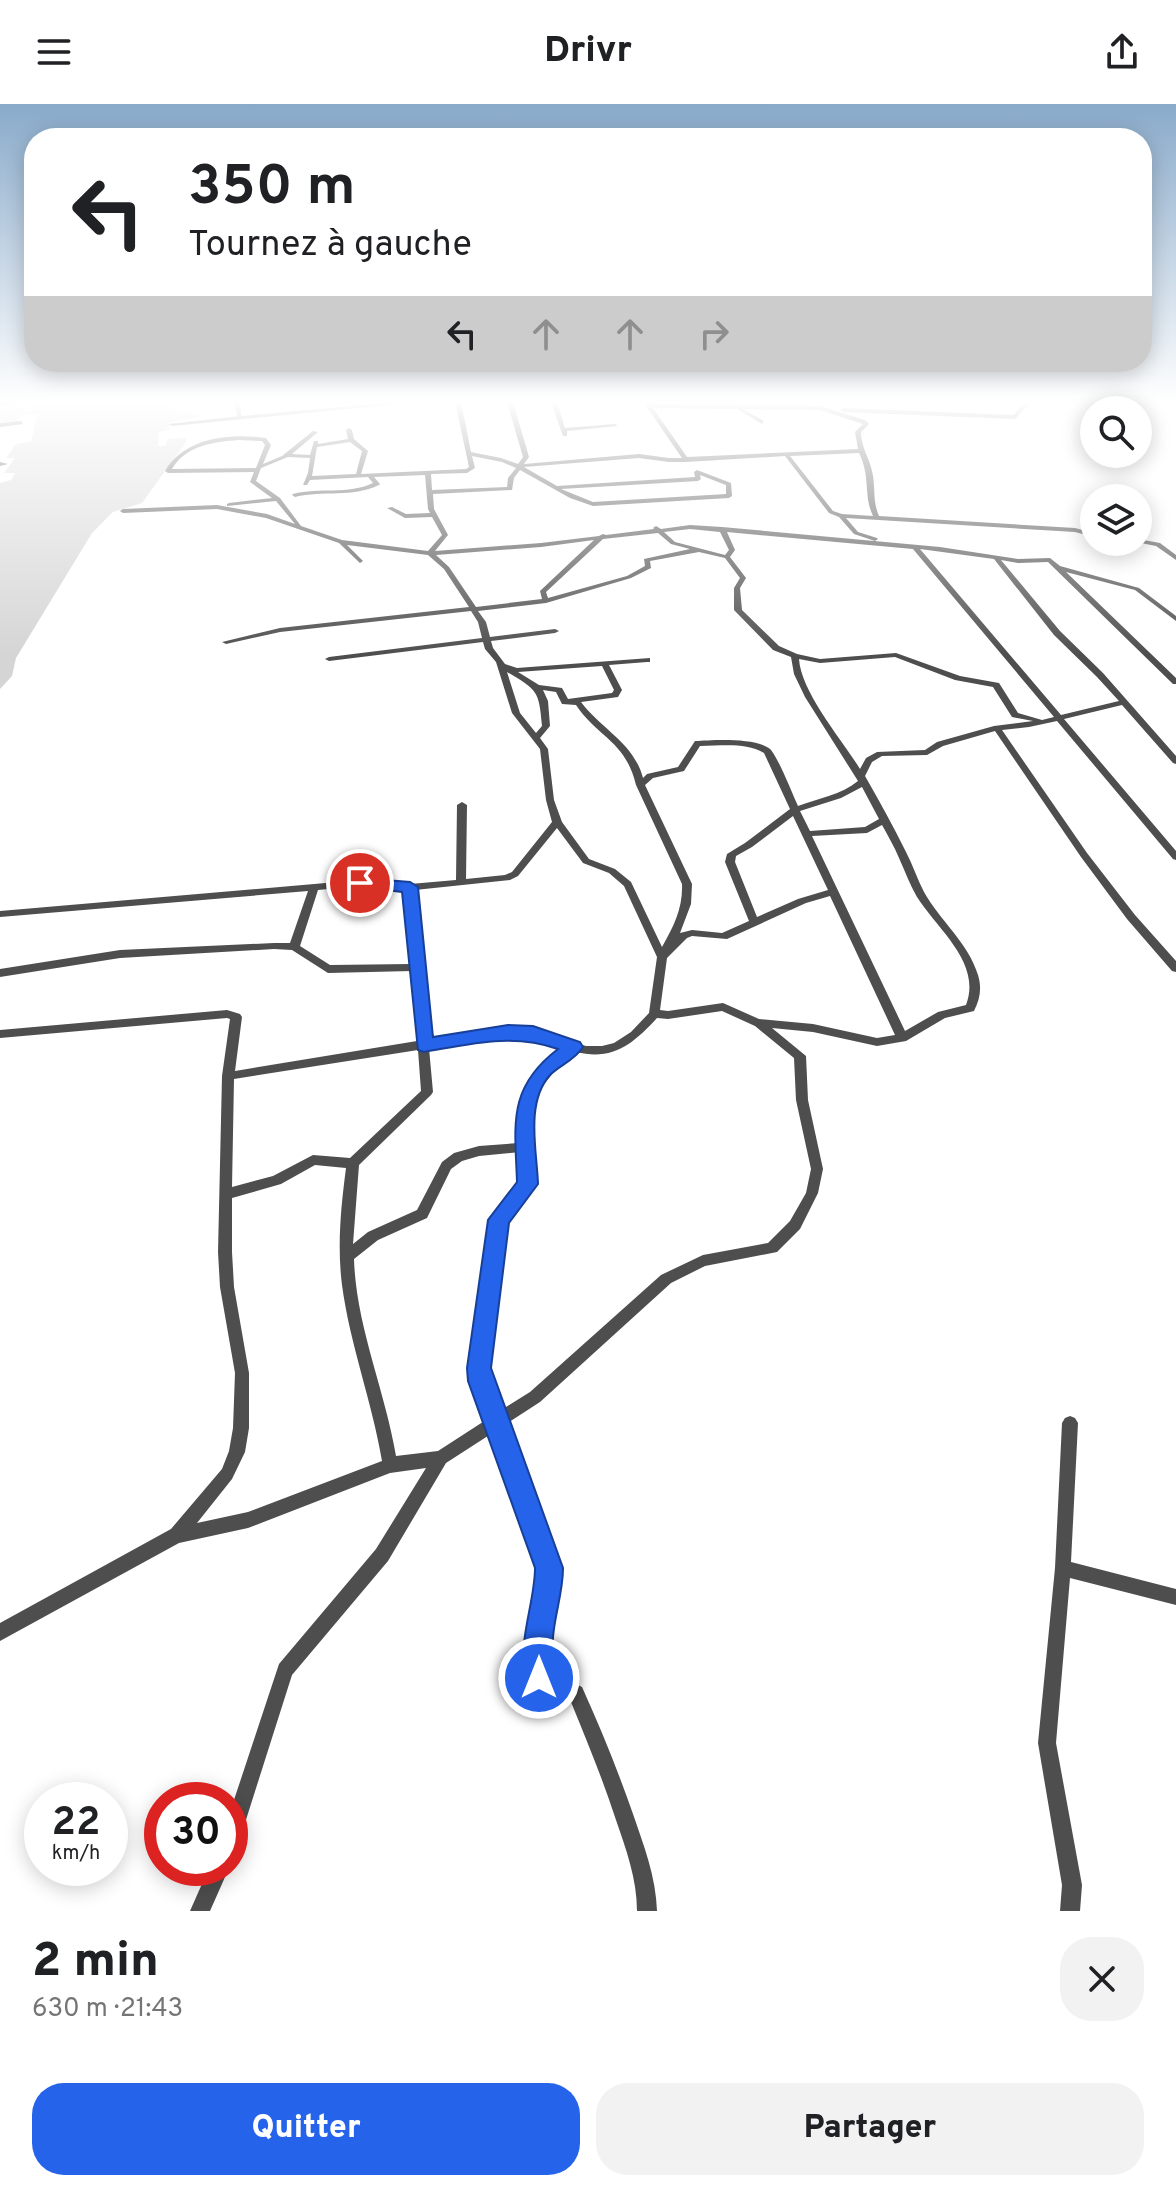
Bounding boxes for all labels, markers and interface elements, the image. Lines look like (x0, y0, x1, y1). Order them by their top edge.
text: Drivr (544, 29, 632, 75)
icon: menu (32, 30, 76, 74)
icon: share (1100, 30, 1144, 74)
text: 350 m (188, 154, 356, 224)
icon: left (56, 160, 160, 264)
text: Tournez à gauche (188, 223, 472, 269)
icon: left (440, 312, 484, 356)
icon: ahead (524, 312, 568, 356)
icon: ahead (608, 312, 652, 356)
icon: right (692, 312, 736, 356)
map controls (1080, 396, 1152, 556)
button: search (1080, 396, 1152, 468)
button: layers (1080, 484, 1152, 556)
pin (326, 849, 394, 917)
icon: arrive (338, 861, 382, 905)
position arrow (497, 1636, 581, 1720)
speed limit sign: 30 (144, 1782, 248, 1886)
text: 22 (52, 1799, 100, 1849)
text: km/h (52, 1841, 100, 1867)
text: 2 min (32, 1933, 159, 1993)
button: close (1060, 1937, 1144, 2021)
text: 630 m · 21:43 (32, 1993, 183, 2026)
button: Quitter (32, 2083, 580, 2175)
button: Partager (596, 2083, 1144, 2175)

